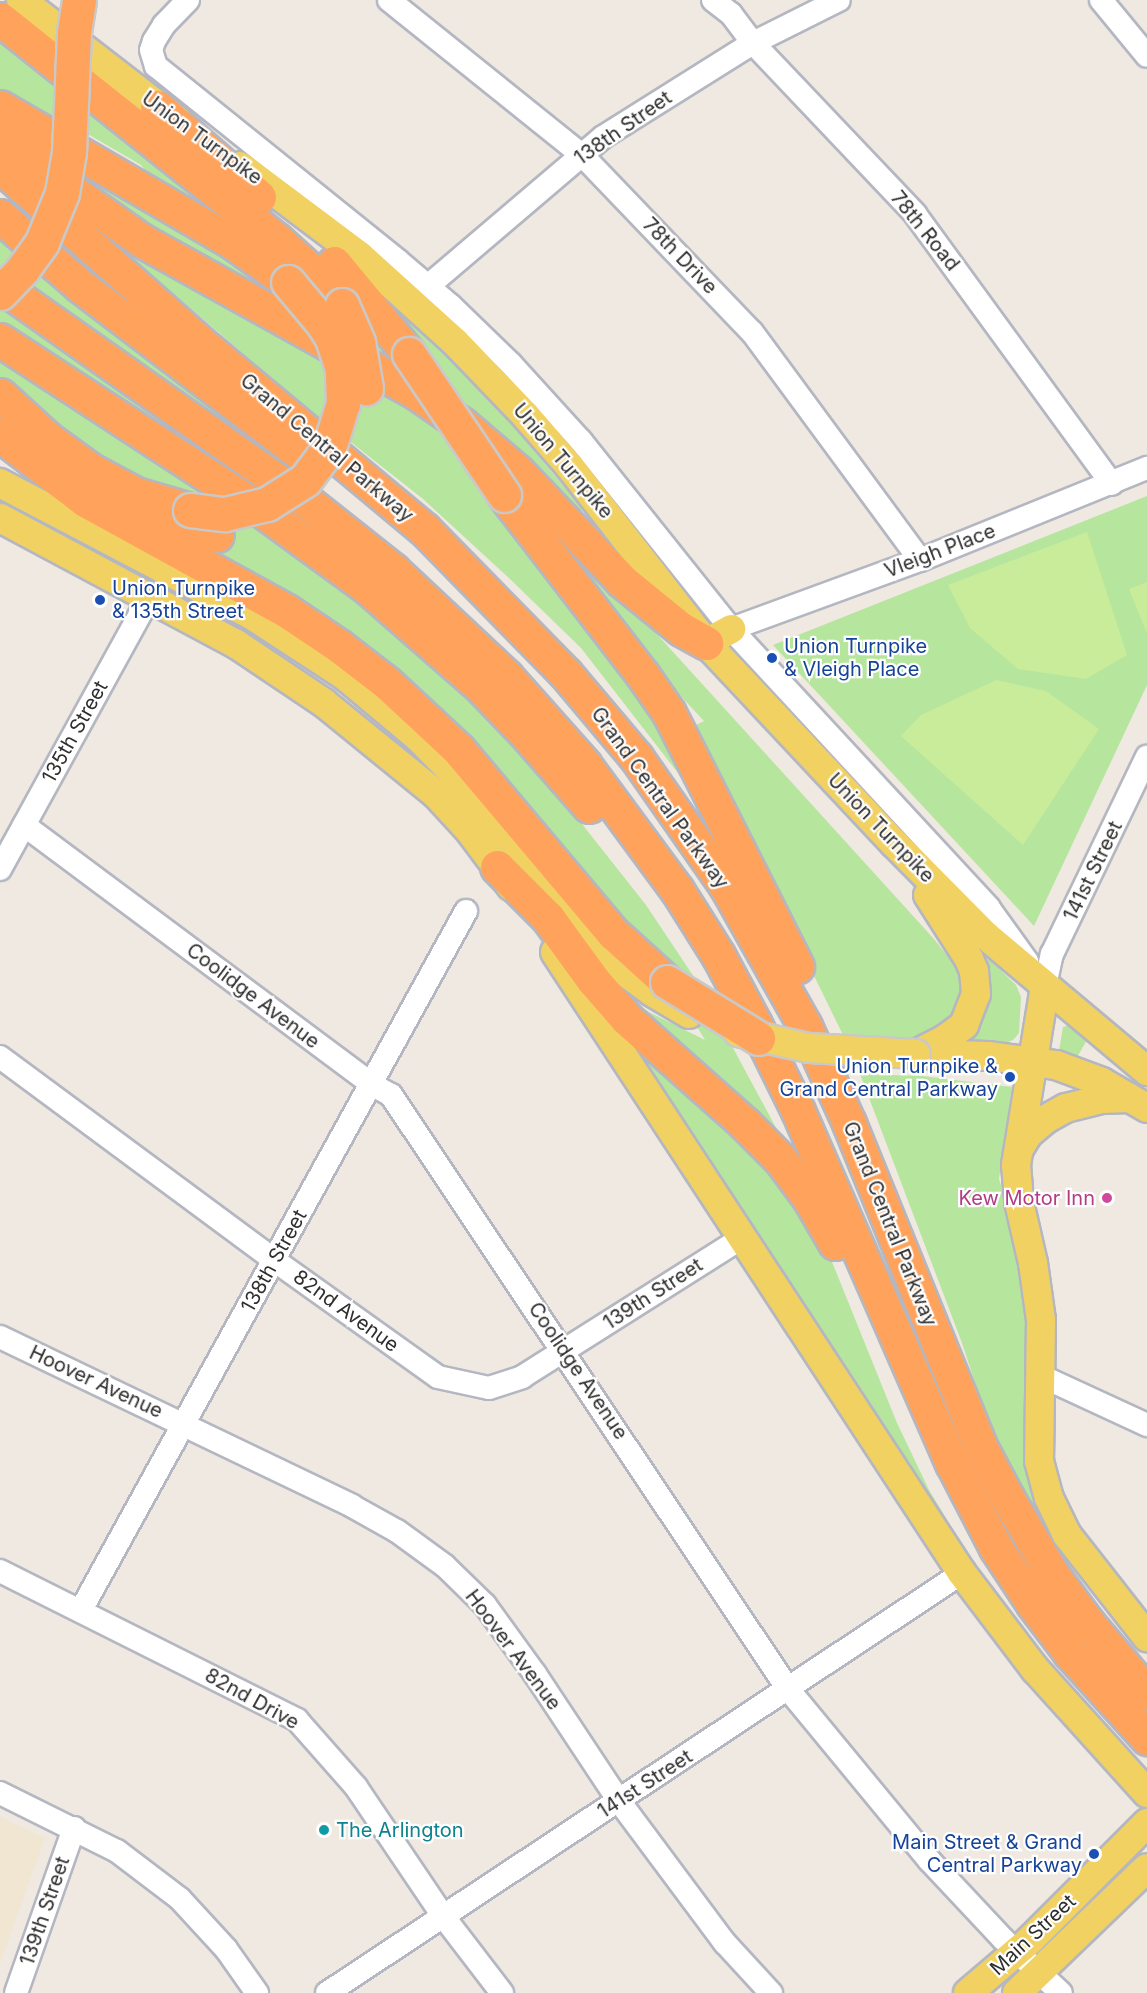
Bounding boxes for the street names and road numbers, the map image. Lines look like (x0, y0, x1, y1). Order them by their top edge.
street label: Union Turnpike (137, 86, 267, 190)
street label: 138th Street (570, 86, 676, 170)
street label: 78th Road (886, 186, 964, 276)
street label: 78th Drive (638, 213, 722, 299)
street label: Grand Central Parkway (236, 369, 418, 527)
street label: Union Turnpike (508, 398, 618, 524)
street label: Vleigh Place (881, 519, 999, 583)
street label: 135th Street (37, 677, 113, 787)
street label: Grand Central Parkway (586, 703, 734, 893)
street label: Union Turnpike (823, 768, 939, 888)
street label: 141st Street (1059, 817, 1127, 925)
street label: Coolidge Avenue (182, 938, 324, 1054)
street label: Grand Central Parkway (838, 1118, 942, 1330)
street label: 138th Street (236, 1206, 312, 1316)
street label: 139th Street (599, 1253, 707, 1335)
street label: 82nd Avenue (289, 1265, 403, 1357)
street label: Coolidge Avenue (523, 1298, 633, 1444)
street label: Hoover Avenue (26, 1341, 166, 1423)
street label: Hoover Avenue (460, 1585, 566, 1715)
street label: 82nd Drive (201, 1663, 303, 1735)
street label: 141st Street (593, 1745, 697, 1823)
street label: 139th Street (15, 1853, 75, 1969)
street label: Main Street (985, 1889, 1081, 1981)

